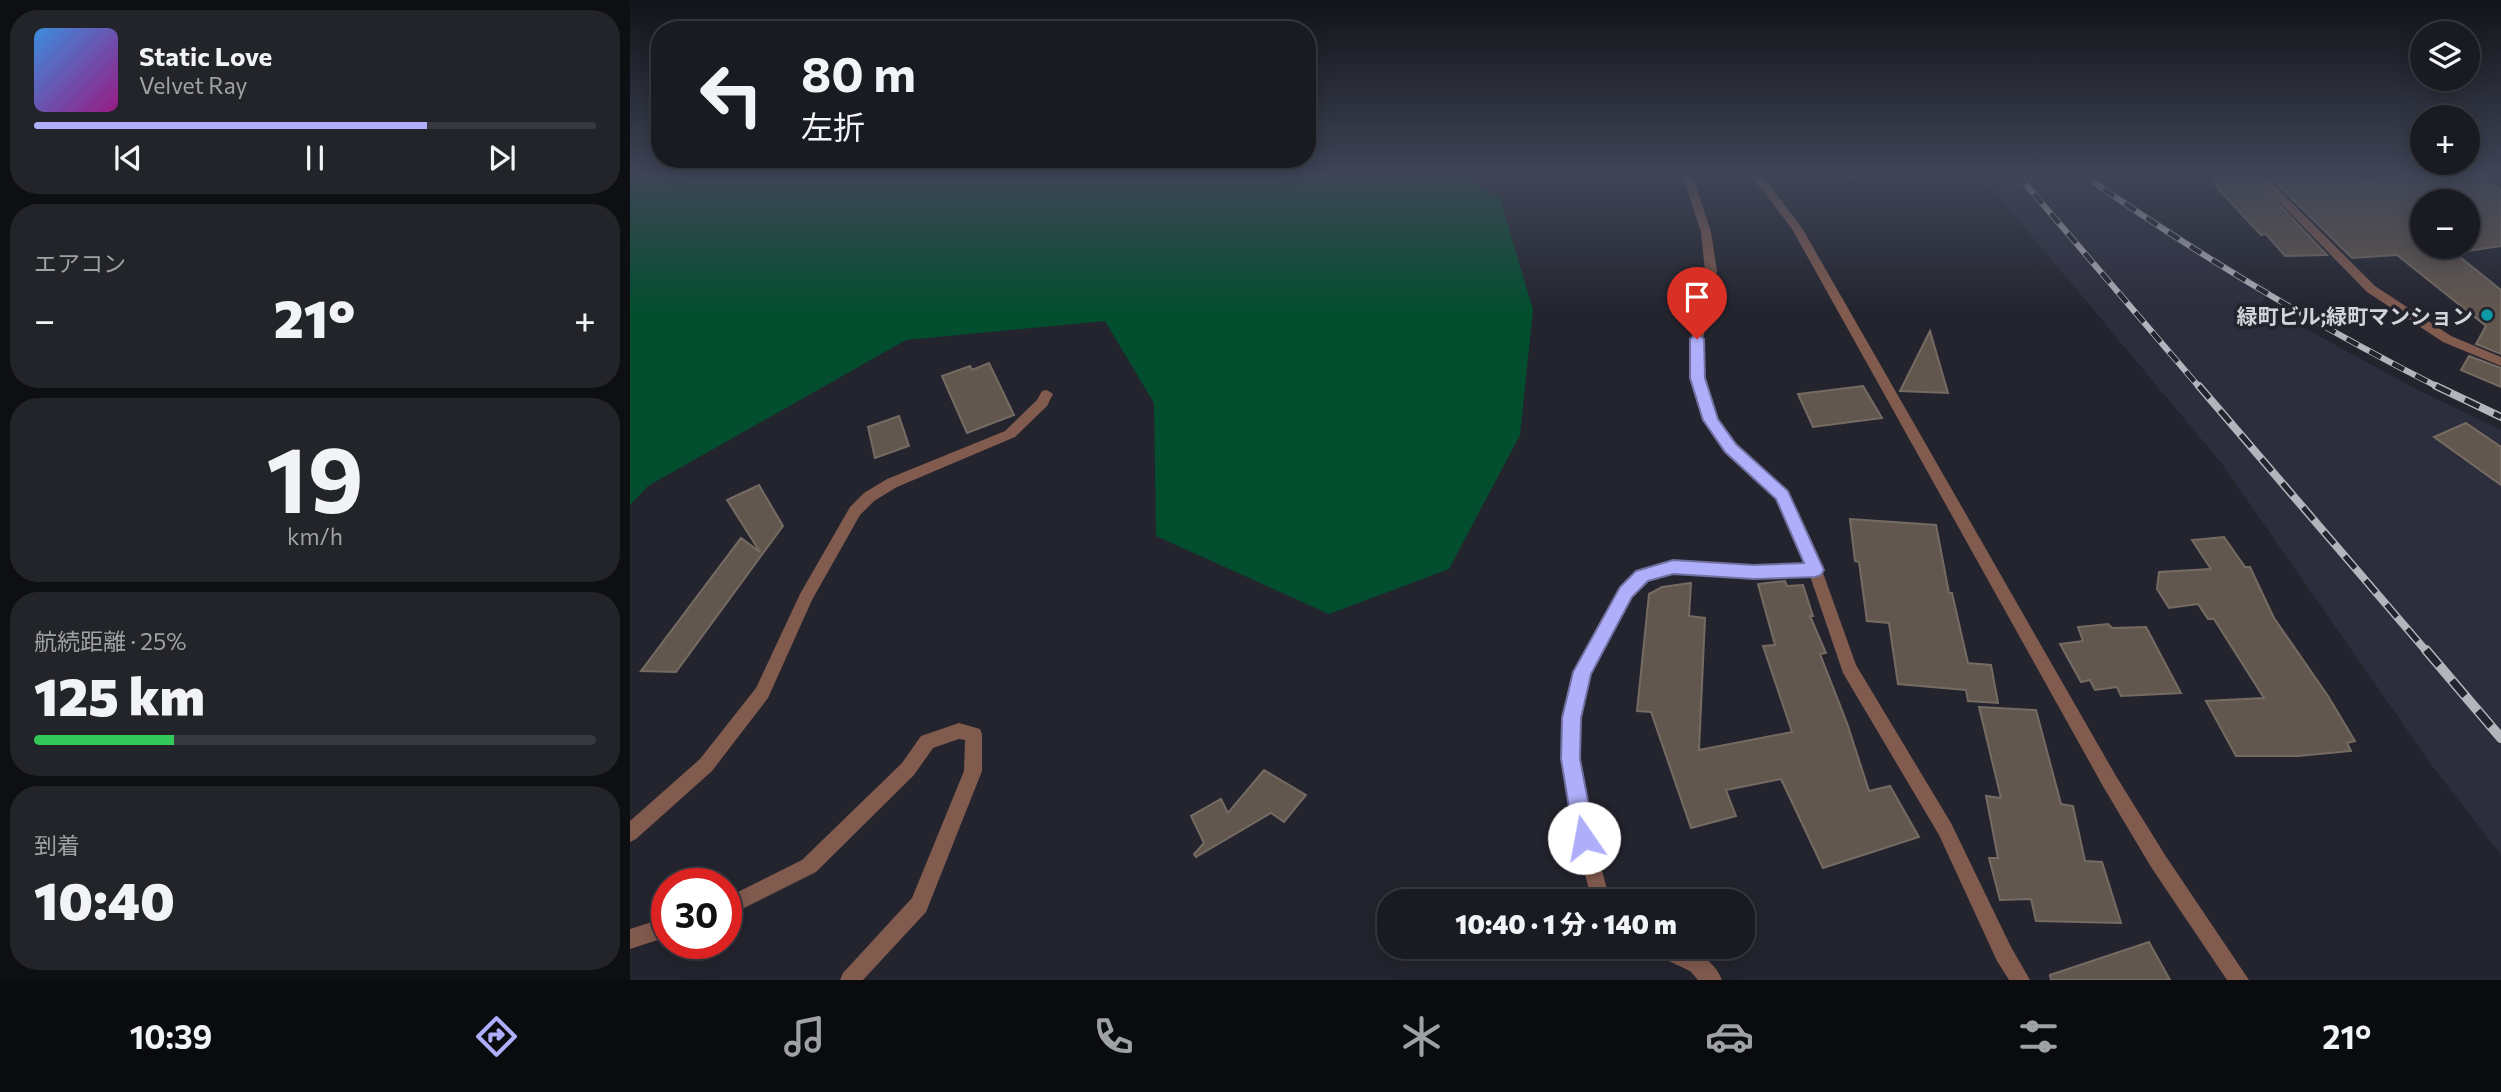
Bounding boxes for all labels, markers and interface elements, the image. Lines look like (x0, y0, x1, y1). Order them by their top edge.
map controls (2410, 21, 2480, 259)
button: layers (2410, 21, 2480, 91)
text: Static Love (139, 40, 272, 71)
text: 80 m (801, 42, 916, 102)
icon: left (686, 49, 777, 140)
text: Velvet Ray (139, 71, 247, 99)
button: + (2410, 105, 2480, 175)
text: 左折 (801, 106, 865, 146)
icon: previous (109, 139, 147, 177)
icon: pause (296, 139, 334, 177)
icon: next (483, 139, 521, 177)
button: − (2410, 189, 2480, 259)
text: エアコン (34, 249, 126, 277)
pin (1667, 267, 1727, 339)
icon: arrive (1678, 278, 1716, 316)
text: 21° (274, 285, 355, 349)
text: − (34, 295, 56, 342)
text: + (574, 295, 596, 342)
place label: 緑町ビル;緑町マンション (2236, 303, 2473, 328)
marker: 緑町ビル;緑町マンション (2479, 307, 2495, 323)
text: 19 (266, 420, 364, 532)
text: km/h (287, 522, 343, 550)
text: 航続距離 · 25% (34, 627, 186, 655)
text: 125 km (34, 663, 205, 727)
position arrow (1547, 801, 1621, 875)
text: 到着 (34, 831, 80, 859)
text: 10:40 (34, 867, 175, 931)
speed limit sign: 30 (651, 868, 742, 959)
text: 10:40 · 1 分 · 140 m (1455, 908, 1677, 939)
icon: directions (472, 1012, 521, 1061)
icon: music (780, 1012, 829, 1061)
icon: phone (1089, 1012, 1138, 1061)
icon: climate (1397, 1012, 1446, 1061)
icon: car (1705, 1012, 1754, 1061)
icon: filters (2014, 1012, 2063, 1061)
text: 10:39 (130, 1016, 212, 1056)
text: 21° (2322, 1016, 2371, 1056)

